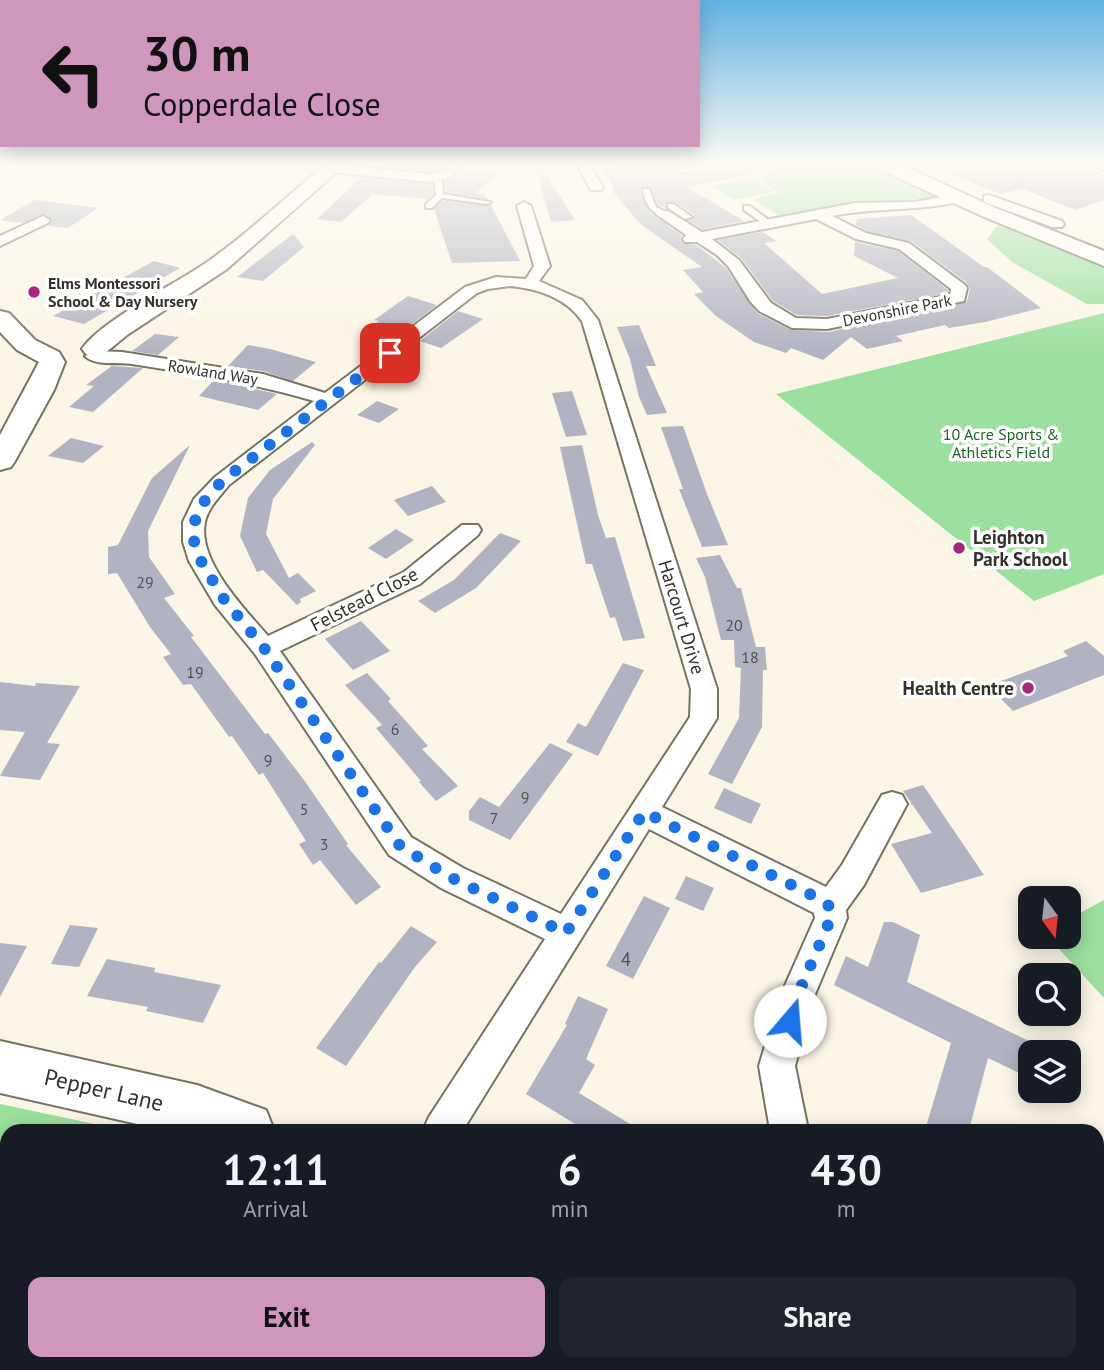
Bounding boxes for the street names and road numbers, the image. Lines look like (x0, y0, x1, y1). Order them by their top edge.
street label: Devonshire Park (841, 290, 953, 330)
street label: Rowland Way (167, 355, 260, 389)
street label: Harcourt Drive (653, 557, 711, 677)
street label: Felstead Close (306, 562, 422, 636)
street label: Pepper Lane (42, 1062, 166, 1117)

